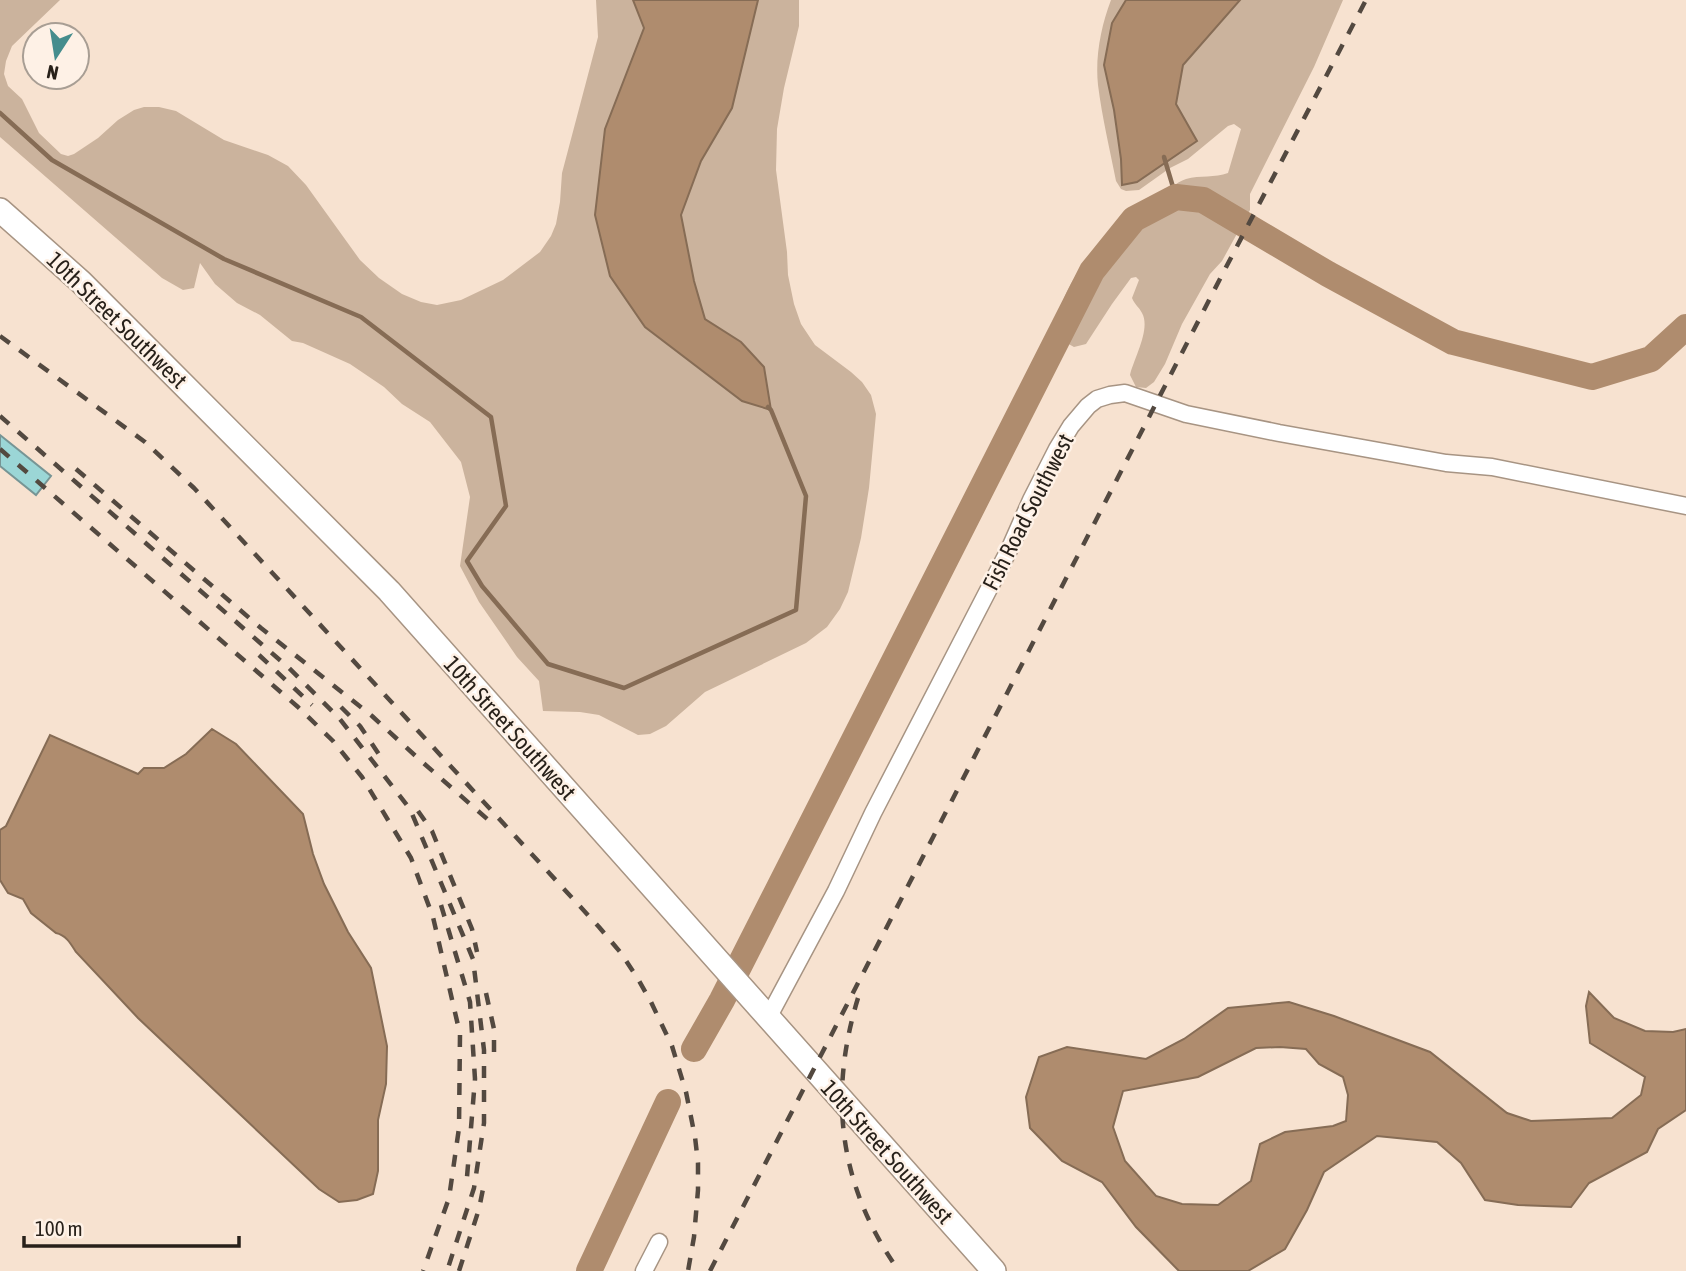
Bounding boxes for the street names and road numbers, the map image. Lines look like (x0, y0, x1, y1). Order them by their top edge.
street label: 10th Street Southwest (42, 247, 192, 393)
street label: Fish Road Southwest (977, 429, 1079, 595)
street label: 10th Street Southwest (439, 651, 581, 805)
street label: 10th Street Southwest (816, 1075, 958, 1229)

